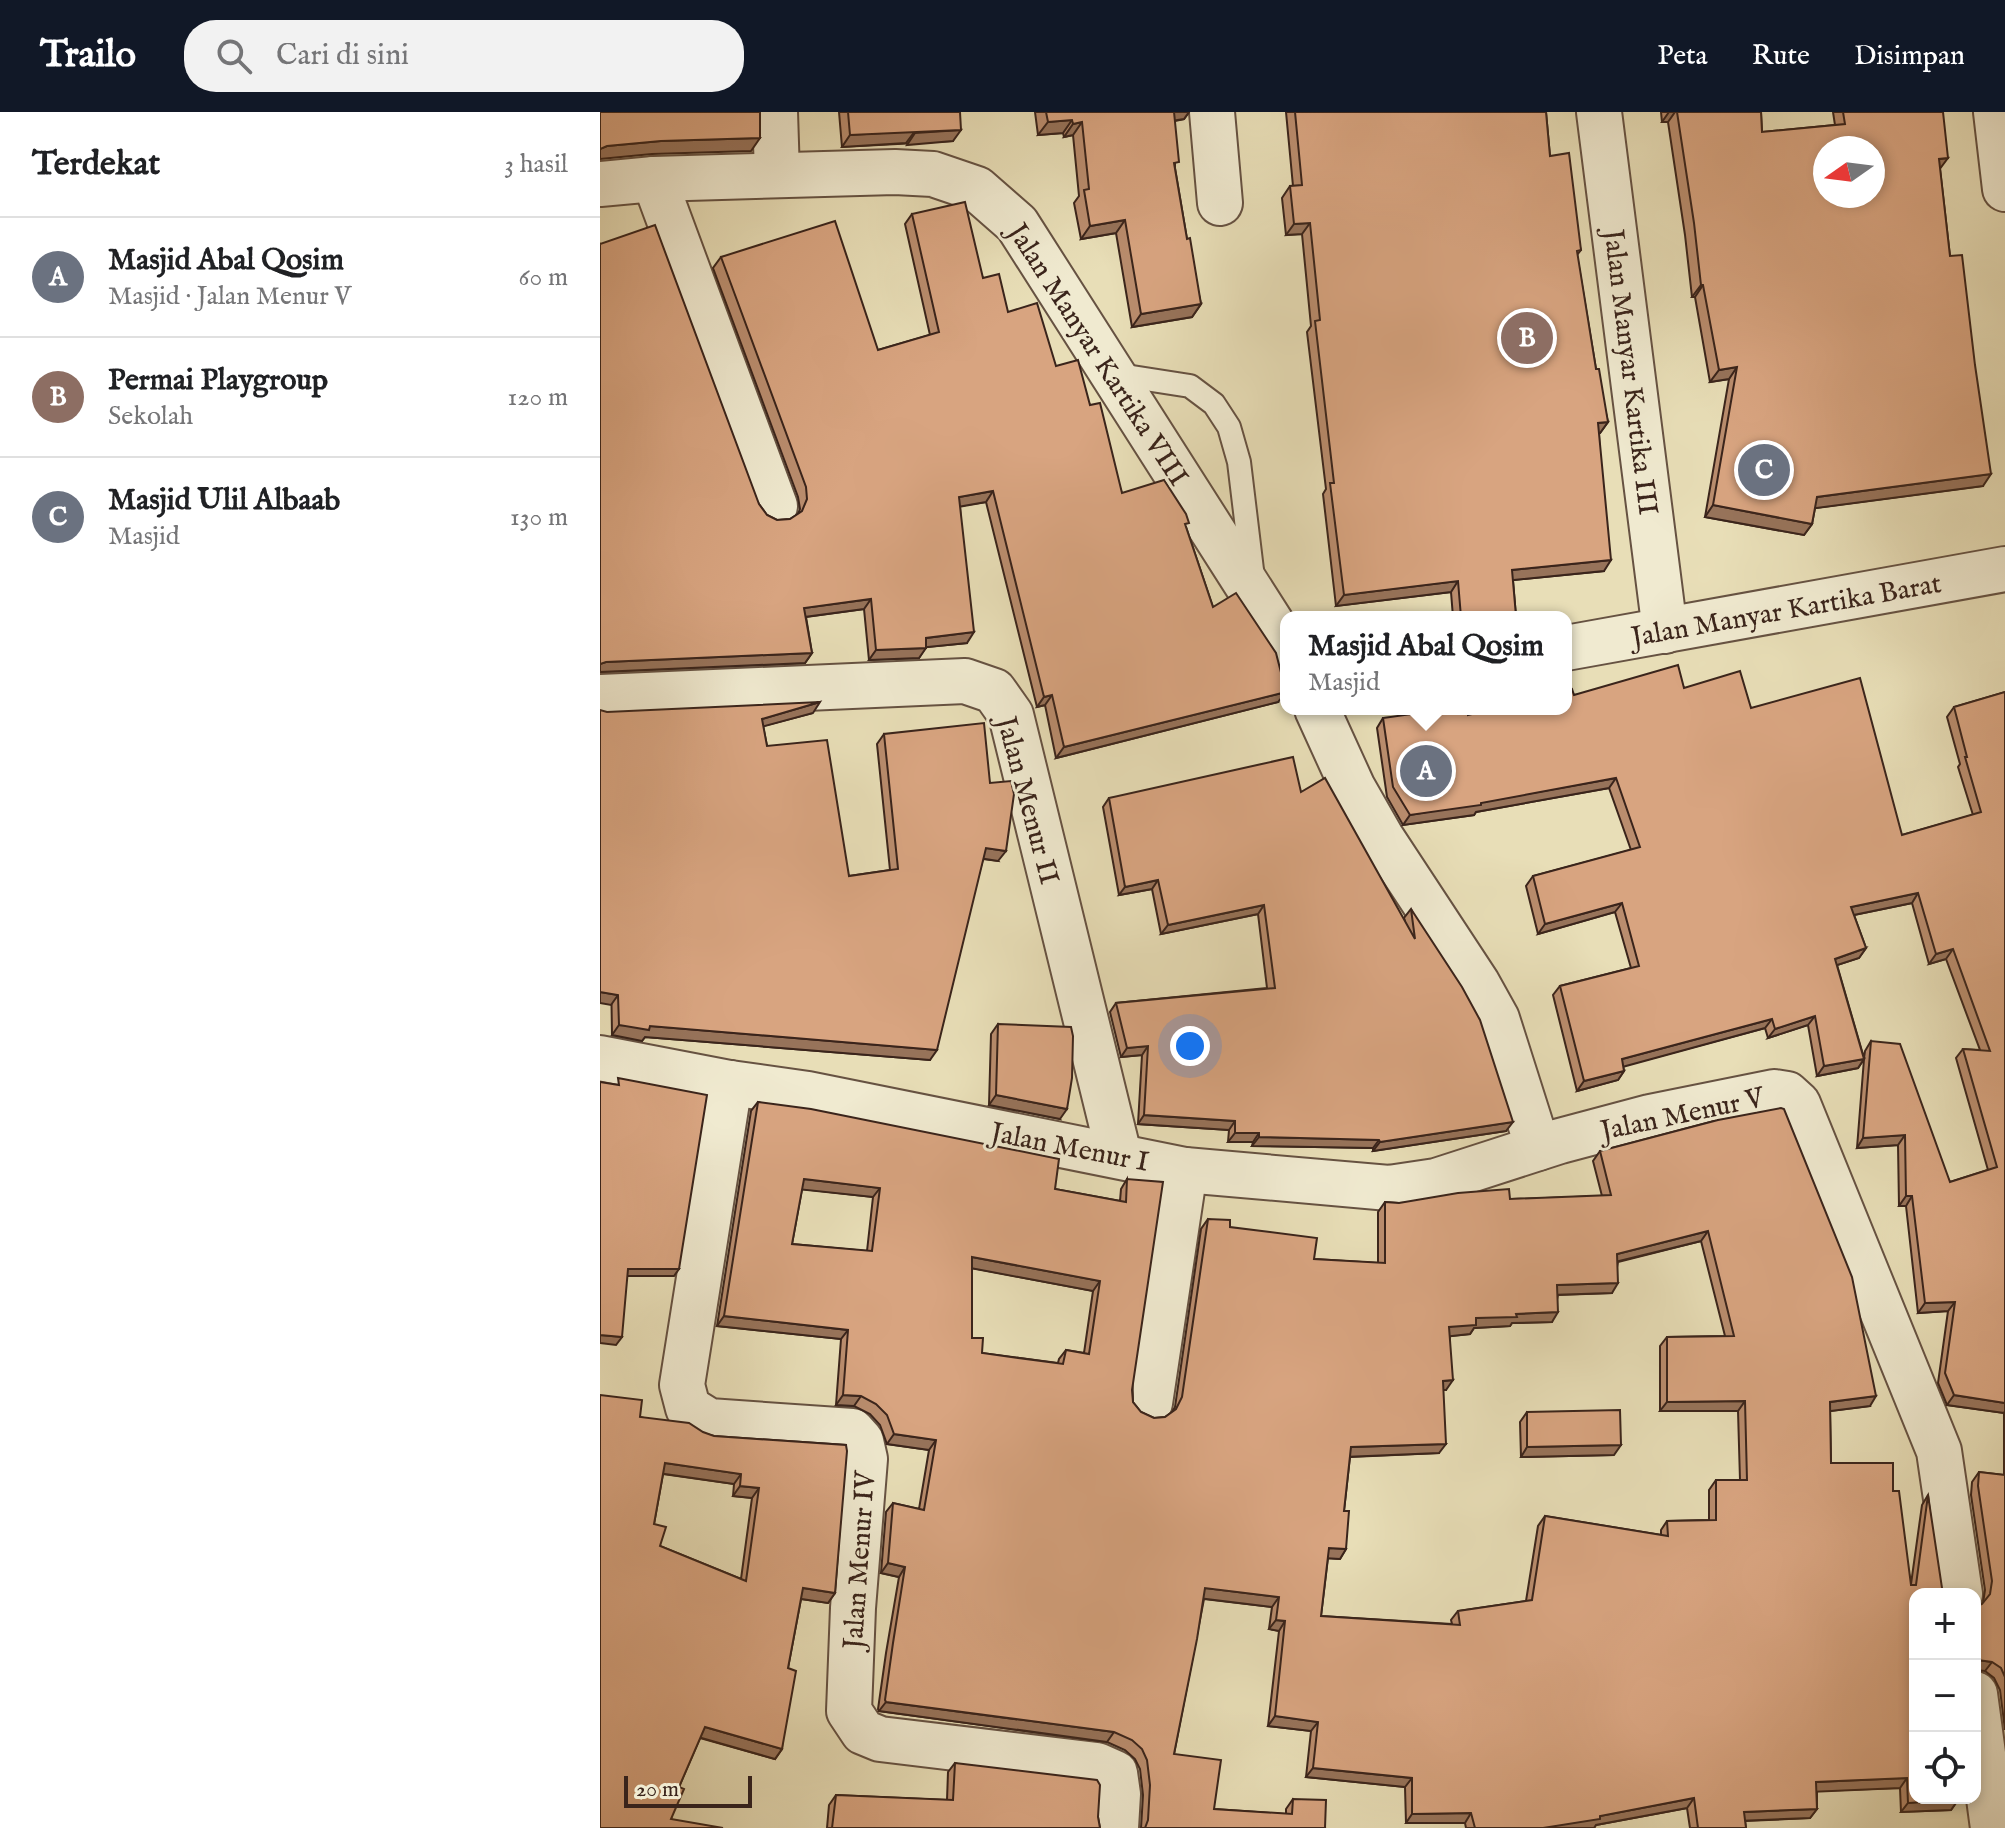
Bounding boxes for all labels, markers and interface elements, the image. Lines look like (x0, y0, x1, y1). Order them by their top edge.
search box (184, 20, 744, 92)
text: Trailo (40, 32, 136, 80)
icon: search (212, 34, 256, 78)
text: Cari di sini (276, 37, 409, 75)
text: Peta (1657, 39, 1708, 74)
text: Rute (1752, 39, 1810, 74)
text: Disimpan (1854, 39, 1965, 74)
north arrow (1813, 136, 1885, 208)
text: Terdekat (32, 143, 160, 186)
text: 3 hasil (504, 148, 568, 181)
street label: Jalan Manyar Kartika VIII (997, 215, 1195, 493)
street label: Jalan Manyar Kartika III (1594, 224, 1664, 517)
text: Masjid Abal Qosim (108, 242, 344, 280)
text: A (49, 261, 67, 294)
text: 60 m (519, 261, 568, 294)
text: Masjid · Jalan Menur V (108, 280, 351, 313)
pin: B (1501, 308, 1553, 368)
text: Permai Playgroup (108, 362, 328, 400)
text: B (49, 381, 67, 414)
text: 120 m (508, 381, 568, 414)
text: Sekolah (108, 400, 193, 433)
pin: C (1738, 440, 1790, 500)
text: Masjid Ulil Albaab (108, 482, 340, 520)
text: C (49, 501, 67, 534)
text: 130 m (510, 501, 568, 534)
text: Masjid (108, 520, 180, 553)
street label: Jalan Manyar Kartika Barat (1626, 567, 1945, 657)
popup (1280, 611, 1572, 715)
text: Masjid Abal Qosim (1308, 628, 1544, 666)
text: Masjid (1308, 666, 1380, 699)
street label: Jalan Menur II (987, 710, 1066, 888)
pin: A (1400, 741, 1452, 801)
your location (1170, 1026, 1210, 1066)
street label: Jalan Menur V (1595, 1081, 1769, 1150)
street label: Jalan Menur I (985, 1115, 1151, 1181)
street label: Jalan Menur IV (837, 1468, 884, 1653)
map controls (1909, 1588, 1981, 1804)
button: + (1909, 1588, 1981, 1660)
button: − (1909, 1660, 1981, 1732)
button: locate (1909, 1732, 1981, 1804)
scale bar (624, 1772, 752, 1808)
text: 20 m (636, 1776, 679, 1804)

